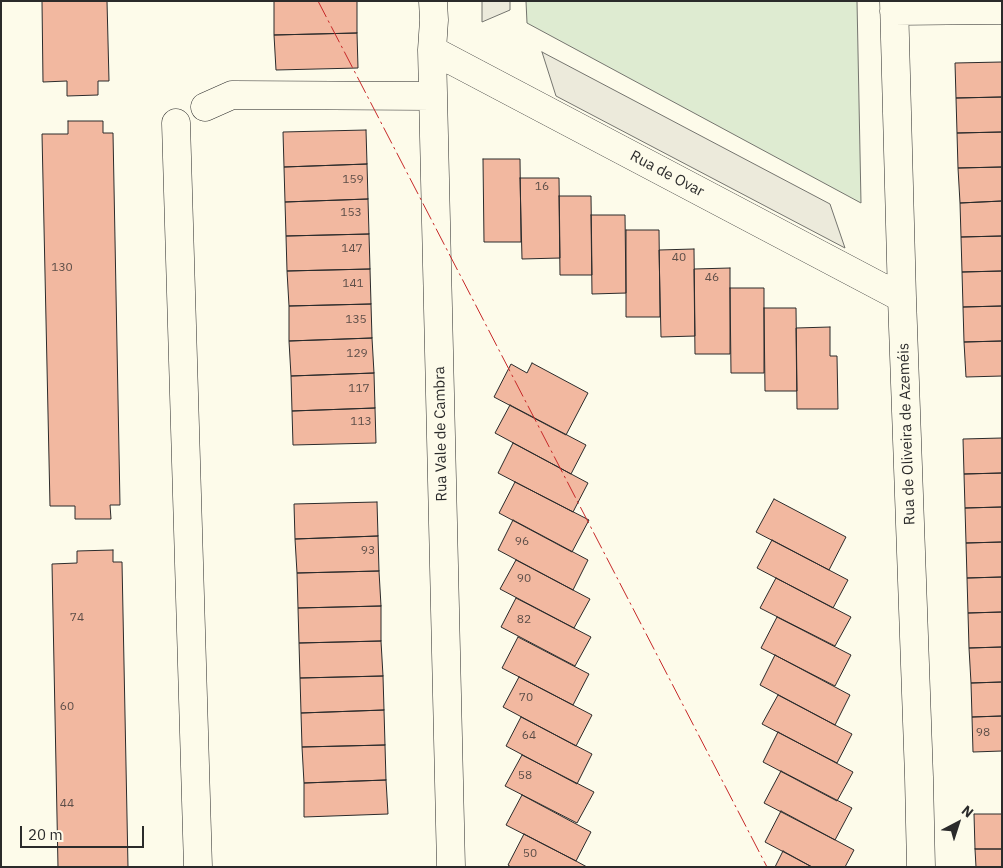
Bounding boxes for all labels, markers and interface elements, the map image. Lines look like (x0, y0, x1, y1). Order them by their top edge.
street label: Rua de Ovar (627, 147, 707, 201)
house number: 159 (342, 173, 364, 187)
house number: 16 (535, 180, 549, 194)
house number: 153 (340, 206, 362, 220)
house number: 147 (341, 242, 363, 256)
house number: 40 (672, 251, 686, 265)
house number: 130 (51, 261, 73, 275)
house number: 46 (705, 271, 719, 285)
house number: 141 (342, 277, 364, 291)
house number: 135 (345, 313, 367, 327)
street label: Rua de Oliveira de Azeméis (895, 342, 919, 526)
house number: 129 (346, 347, 368, 361)
street label: Rua Vale de Cambra (431, 366, 451, 502)
house number: 117 (348, 382, 370, 396)
house number: 113 (350, 415, 372, 429)
house number: 96 (515, 535, 529, 549)
house number: 93 (361, 544, 375, 558)
house number: 90 (517, 572, 531, 586)
house number: 74 (70, 611, 84, 625)
house number: 82 (517, 613, 531, 627)
house number: 70 (519, 691, 533, 705)
house number: 60 (60, 700, 74, 714)
house number: 98 (976, 726, 990, 740)
house number: 64 (522, 729, 536, 743)
house number: 58 (518, 769, 532, 783)
house number: 44 (60, 797, 74, 811)
north arrow (933, 798, 983, 848)
text: N (958, 801, 977, 822)
scale bar (22, 816, 146, 848)
text: 20 m (28, 825, 63, 844)
house number: 50 (523, 847, 537, 861)

